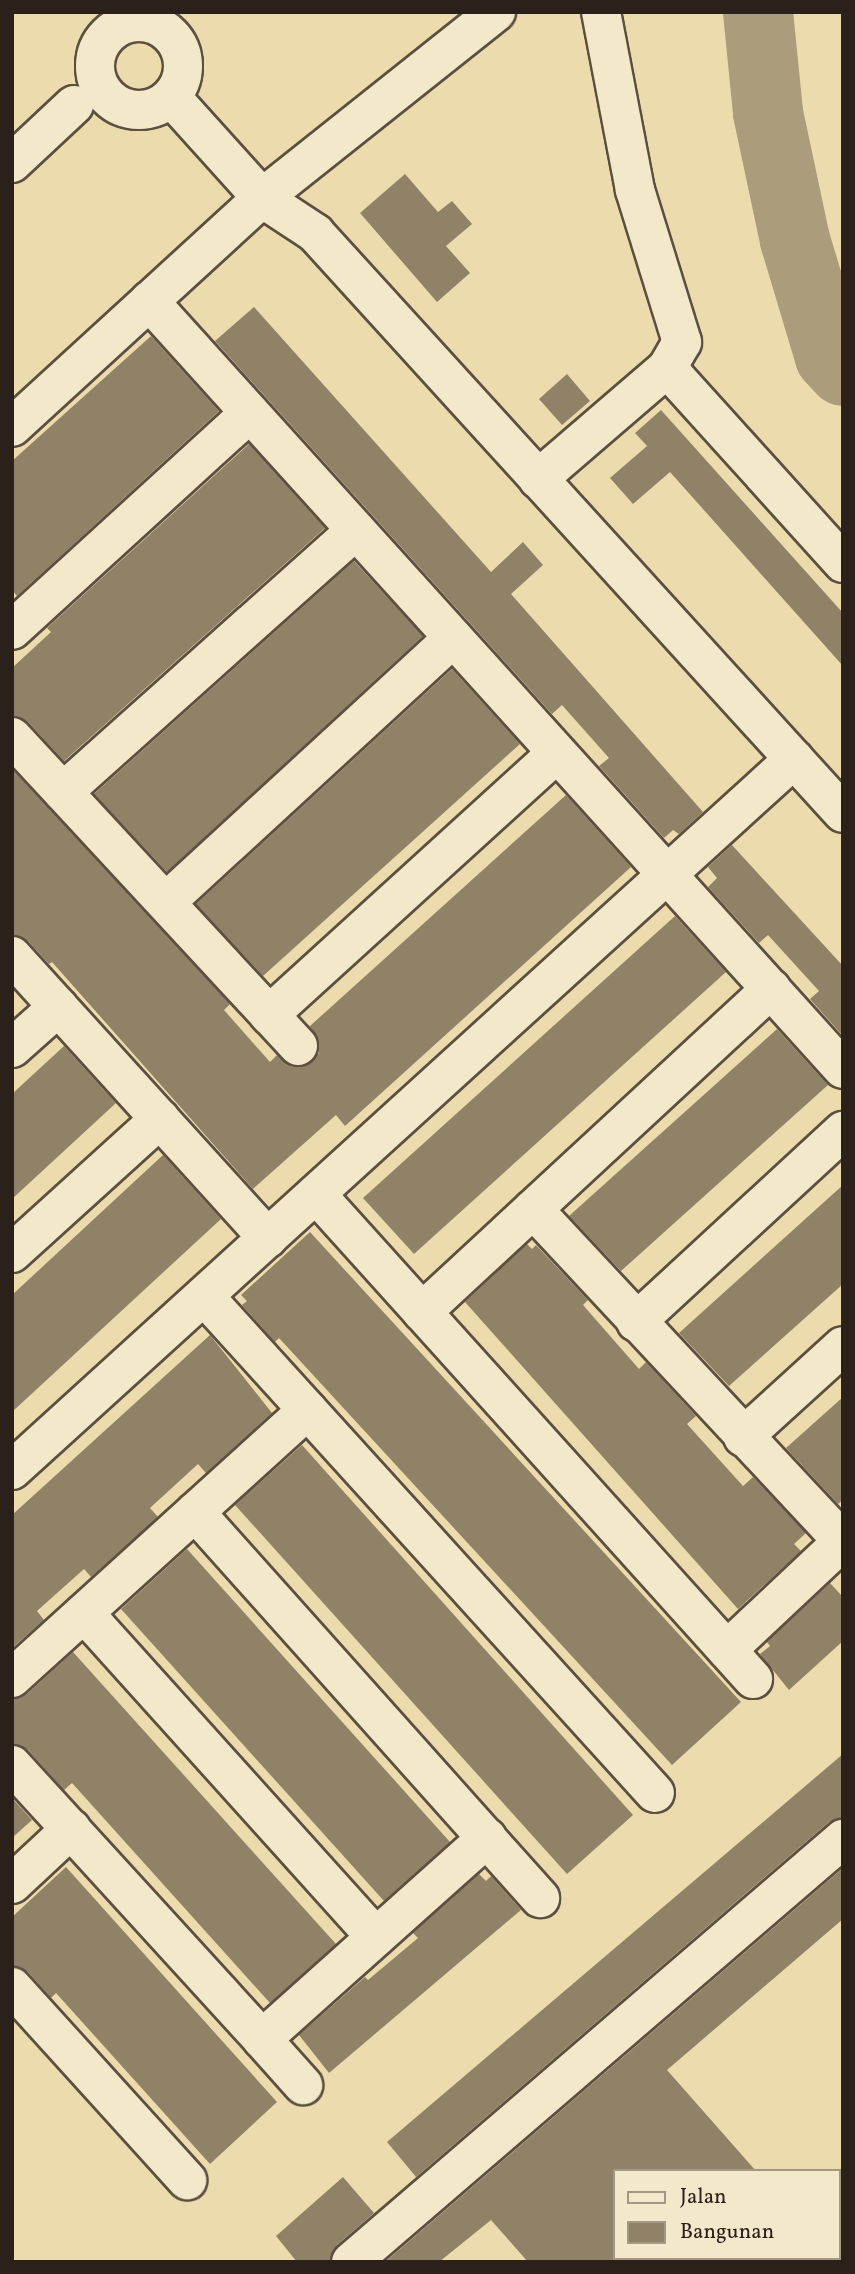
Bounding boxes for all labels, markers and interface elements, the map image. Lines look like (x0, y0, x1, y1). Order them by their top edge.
legend (614, 2169, 841, 2260)
text: Jalan (680, 2183, 727, 2212)
text: Bangunan (680, 2218, 774, 2247)

